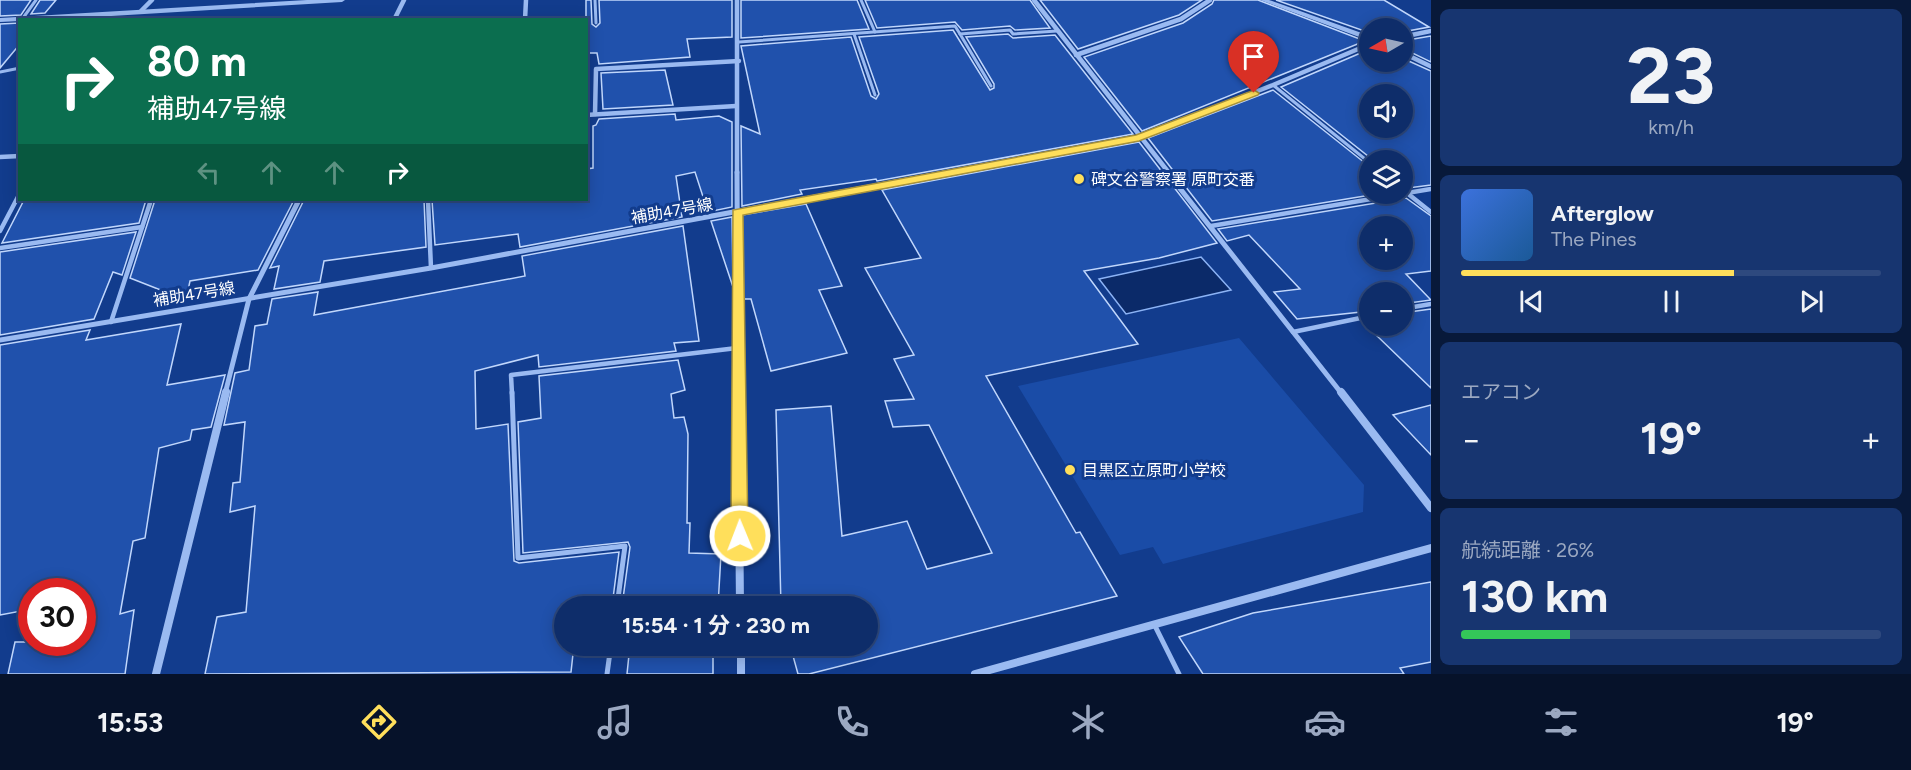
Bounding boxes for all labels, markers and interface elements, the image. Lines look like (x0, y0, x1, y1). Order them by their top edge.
north arrow (1359, 18, 1413, 72)
map controls (1359, 18, 1413, 336)
text: 23 (1627, 29, 1715, 123)
pin (1228, 31, 1279, 93)
text: 80 m (147, 36, 247, 87)
icon: arrive (1237, 40, 1270, 73)
icon: right (48, 42, 126, 120)
button: sound (1359, 84, 1413, 138)
text: 補助47号線 (147, 92, 286, 125)
text: km/h (1648, 115, 1694, 139)
button: layers (1359, 150, 1413, 204)
icon: left (192, 156, 225, 189)
icon: ahead (255, 156, 288, 189)
icon: ahead (318, 156, 351, 189)
icon: right (381, 156, 414, 189)
place label: 碑文谷警察署 原町交番 (1091, 170, 1255, 189)
marker: 碑文谷警察署 原町交番 (1072, 172, 1086, 186)
street label: 補助47号線 (630, 194, 714, 228)
text: Afterglow (1551, 200, 1654, 227)
button: + (1359, 216, 1413, 270)
text: The Pines (1551, 227, 1637, 251)
street label: 補助47号線 (152, 278, 236, 310)
button: − (1359, 282, 1413, 336)
icon: previous (1515, 285, 1548, 318)
icon: pause (1655, 285, 1688, 318)
icon: next (1795, 285, 1828, 318)
text: エアコン (1461, 380, 1541, 404)
text: 19° (1640, 411, 1702, 465)
text: − (1461, 420, 1482, 459)
text: + (1860, 420, 1881, 459)
place label: 目黒区立原町小学校 (1082, 461, 1226, 480)
marker: 目黒区立原町小学校 (1063, 463, 1077, 477)
position arrow (708, 504, 772, 568)
text: 航続距離 · 26% (1461, 538, 1594, 562)
text: 130 km (1461, 569, 1608, 623)
speed limit sign: 30 (18, 578, 96, 656)
text: 15:54 · 1 分 · 230 m (622, 612, 810, 639)
icon: directions (358, 701, 400, 743)
icon: music (594, 701, 636, 743)
icon: phone (831, 701, 873, 743)
icon: climate (1067, 701, 1109, 743)
icon: car (1304, 701, 1346, 743)
icon: filters (1540, 701, 1582, 743)
text: 15:53 (97, 706, 163, 739)
text: 19° (1776, 706, 1814, 739)

